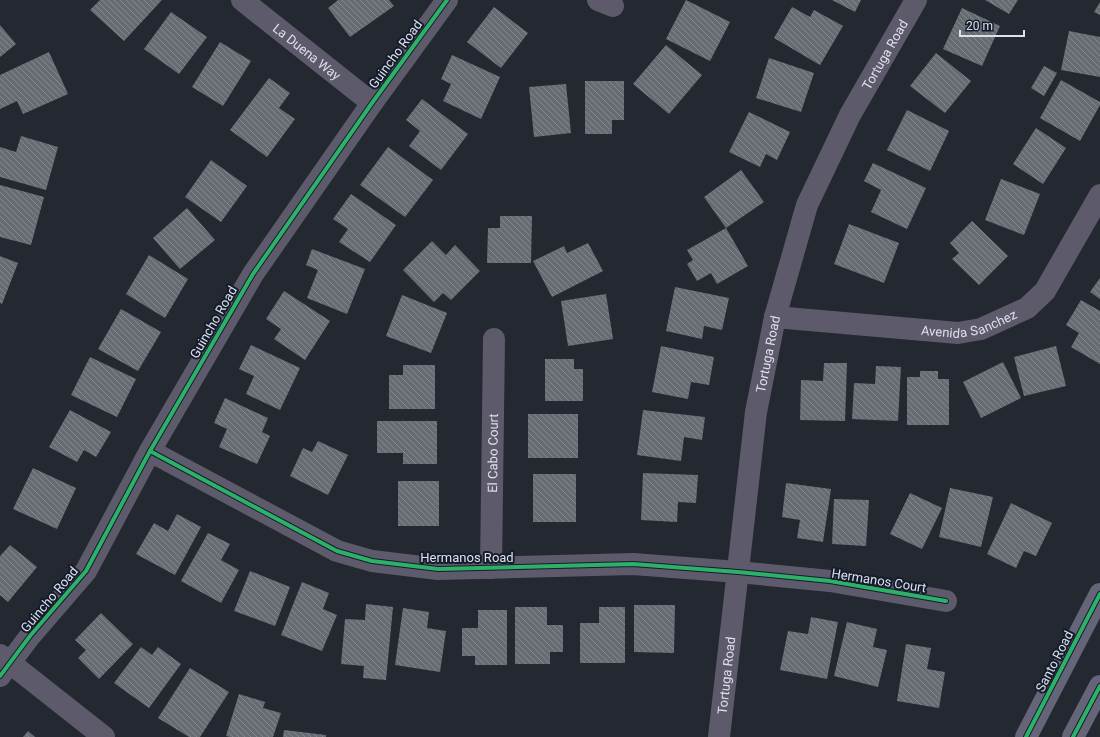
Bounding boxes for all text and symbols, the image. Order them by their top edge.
scale bar [960,12,1024,38]
street label: Guincho Road [366,17,425,91]
street label: Tortuga Road [859,17,911,92]
text: 20 m [966,19,993,33]
street label: La Duena Way [270,21,344,83]
street label: Guincho Road [187,284,240,361]
street label: Avenida Sanchez [920,307,1020,341]
street label: Tortuga Road [753,315,783,394]
street label: El Cabo Court [485,413,501,493]
street label: Hermanos Road [420,550,514,565]
street label: Guincho Road [18,564,81,635]
street label: Hermanos Court [831,566,927,595]
street label: Santo Road [1033,628,1076,694]
street label: Tortuga Road [715,636,738,715]

